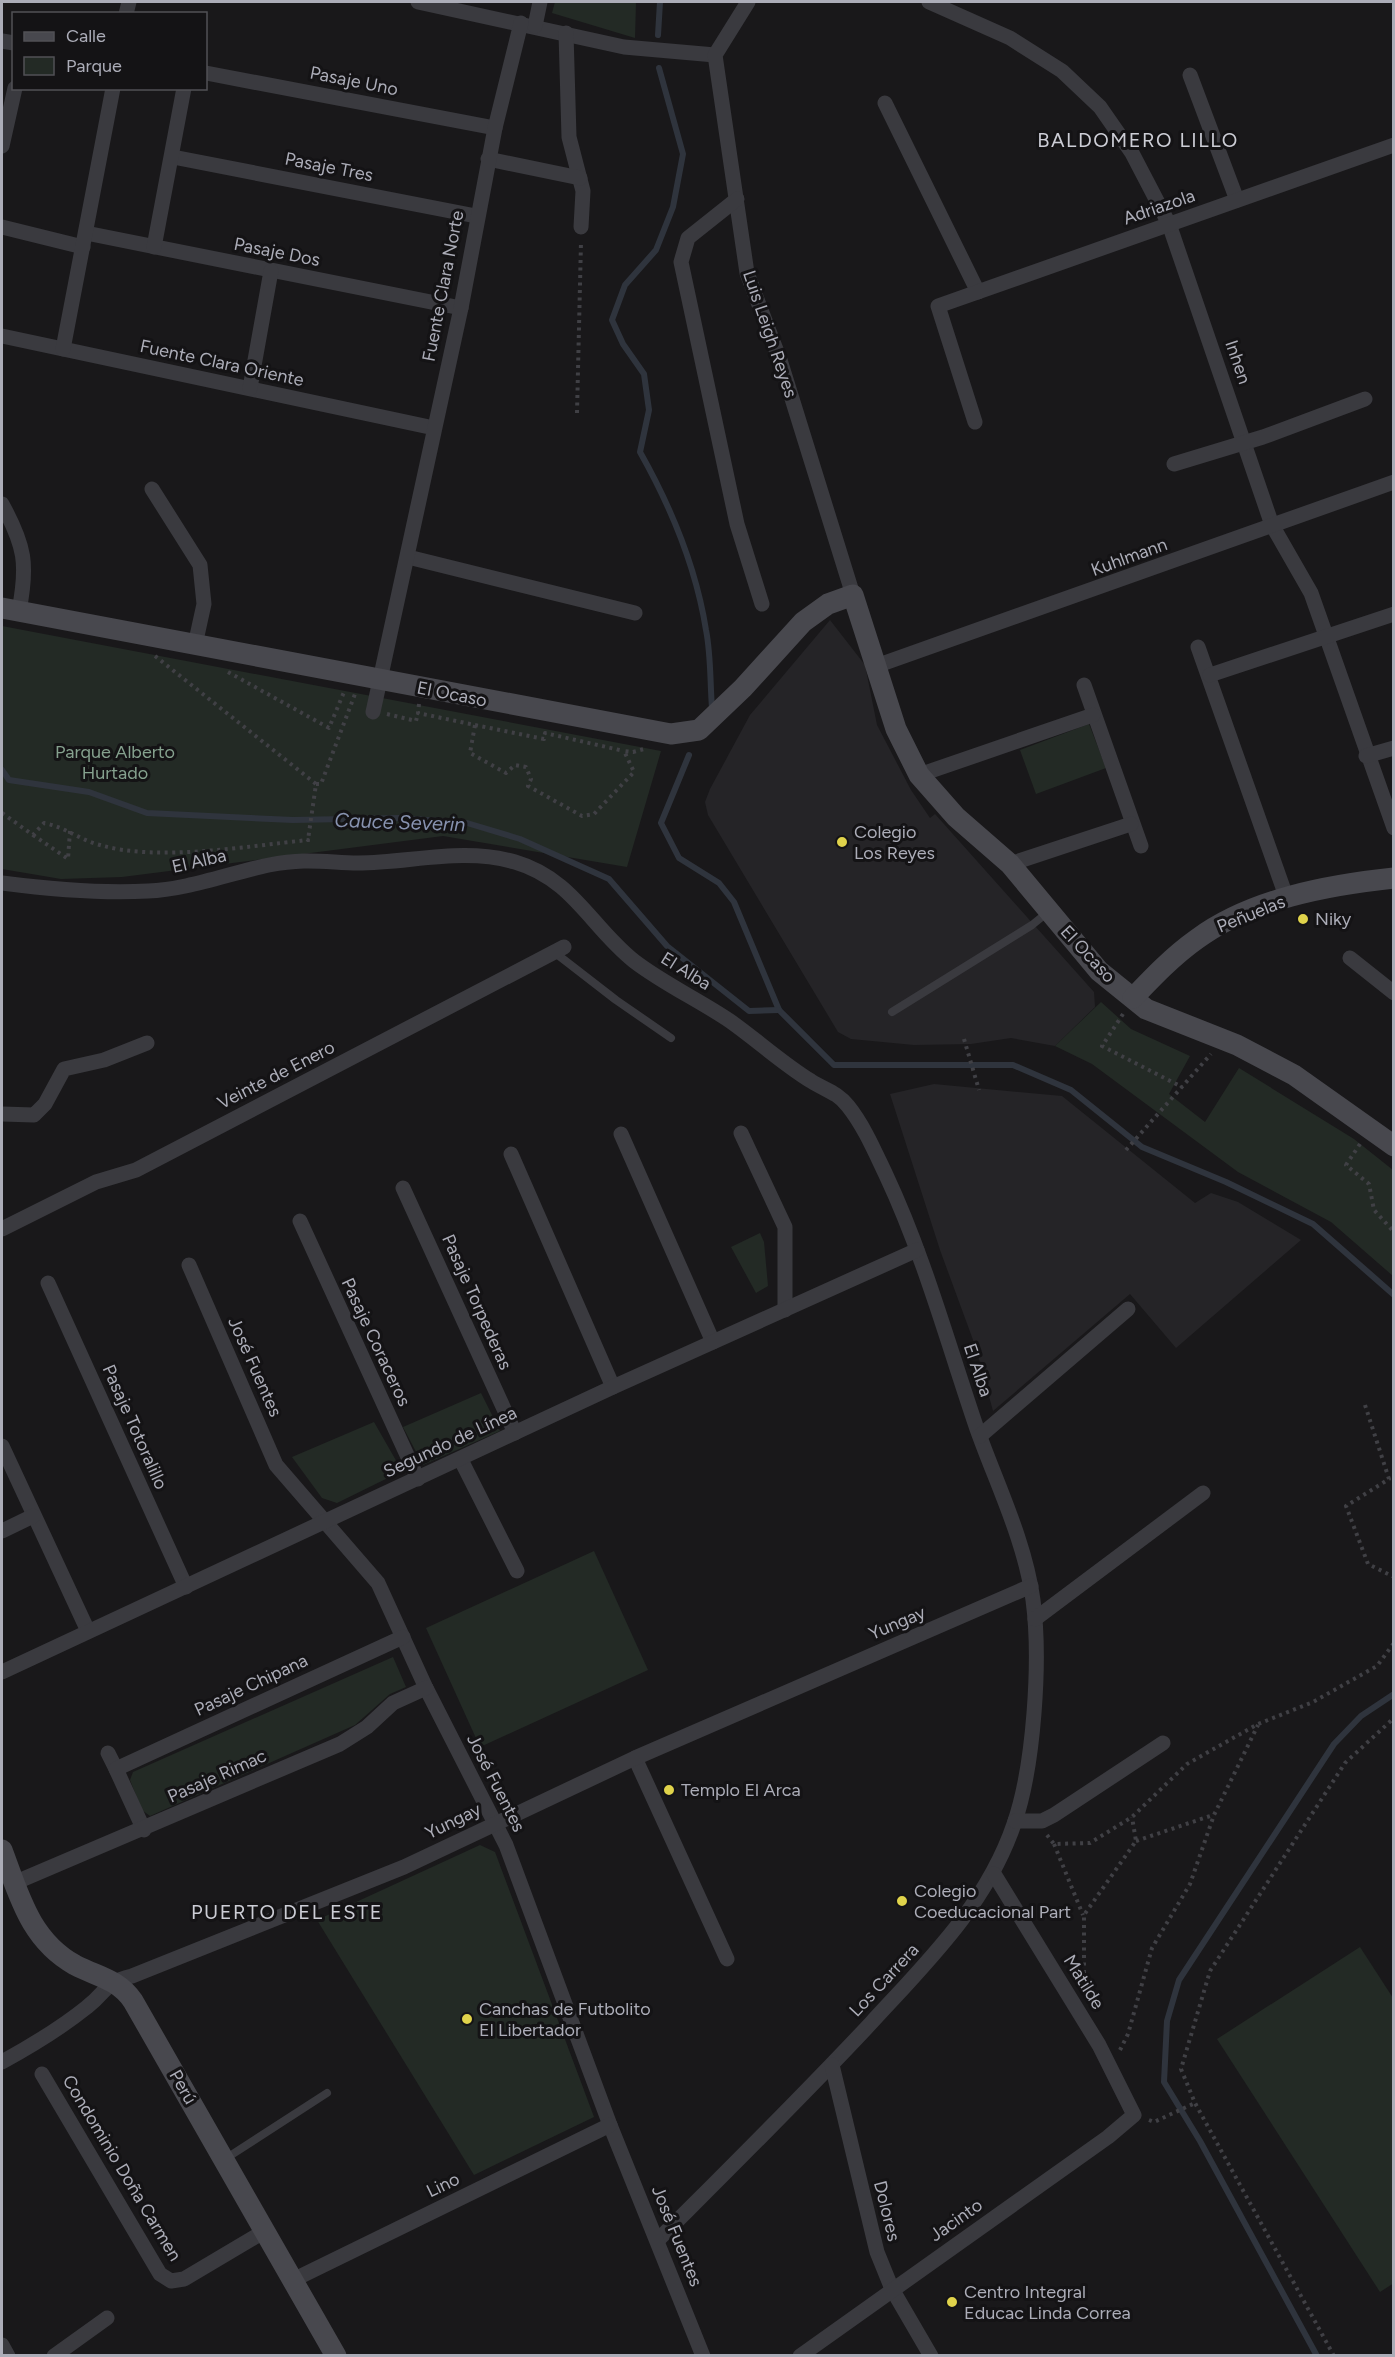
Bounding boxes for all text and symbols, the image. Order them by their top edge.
legend [12,12,207,90]
text: Calle [66,25,106,47]
text: Parque [66,55,122,77]
street label: Pasaje Uno [308,62,400,100]
district label: BALDOMERO LILLO [1037,128,1239,152]
street label: Pasaje Tres [283,148,375,186]
street label: Adriazola [1120,184,1198,230]
street label: Fuente Clara Norte [418,208,468,363]
street label: Pasaje Dos [232,233,322,271]
street label: Luis Leigh Reyes [738,267,802,401]
street label: Fuente Clara Oriente [138,335,306,391]
street label: Inhen [1220,337,1256,387]
street label: Kuhlmann [1088,533,1170,581]
street label: El Ocaso [415,676,489,712]
park label: Parque Alberto Hurtado [55,741,175,784]
water label: Cauce Severin [334,808,466,836]
place label: Colegio Los Reyes [854,821,935,864]
marker: Colegio Los Reyes [835,835,849,849]
street label: El Alba [170,844,228,878]
street label: Peñuelas [1214,890,1288,938]
place label: Niky [1315,908,1352,930]
marker: Niky [1296,912,1310,926]
street label: El Ocaso [1056,921,1120,987]
street label: El Alba [657,947,715,995]
street label: Veinte de Enero [214,1036,338,1114]
street label: Pasaje Torpederas [437,1231,517,1373]
street label: Pasaje Coraceros [337,1274,415,1410]
street label: José Fuentes [223,1314,287,1420]
street label: El Alba [959,1340,997,1400]
street label: Pasaje Totoralillo [98,1361,172,1493]
street label: Segundo de Línea [380,1402,520,1482]
street label: Yungay [865,1601,929,1645]
street label: Pasaje Chipana [191,1649,311,1721]
street label: José Fuentes [462,1730,530,1836]
street label: Pasaje Rimac [164,1744,270,1808]
place label: Templo El Arca [681,1779,801,1801]
marker: Templo El Arca [662,1783,676,1797]
street label: Yungay [421,1798,485,1844]
place label: Colegio Coeducacional Part [914,1880,1071,1923]
marker: Colegio Coeducacional Part [895,1894,909,1908]
district label: PUERTO DEL ESTE [191,1900,383,1924]
street label: Los Carrera [845,1939,923,2021]
street label: Matilde [1059,1951,1109,2013]
place label: Canchas de Futbolito El Libertador [479,1998,651,2041]
marker: Canchas de Futbolito El Libertador [460,2012,474,2026]
street label: Perú [164,2066,202,2108]
street label: Condominio Doña Carmen [58,2071,186,2265]
street label: Lino [423,2168,463,2202]
street label: Dolores [869,2178,905,2244]
street label: José Fuentes [647,2182,707,2290]
street label: Jacinto [925,2194,987,2246]
place label: Centro Integral Educac Linda Correa [964,2281,1131,2324]
marker: Centro Integral Educac Linda Correa [945,2295,959,2309]

